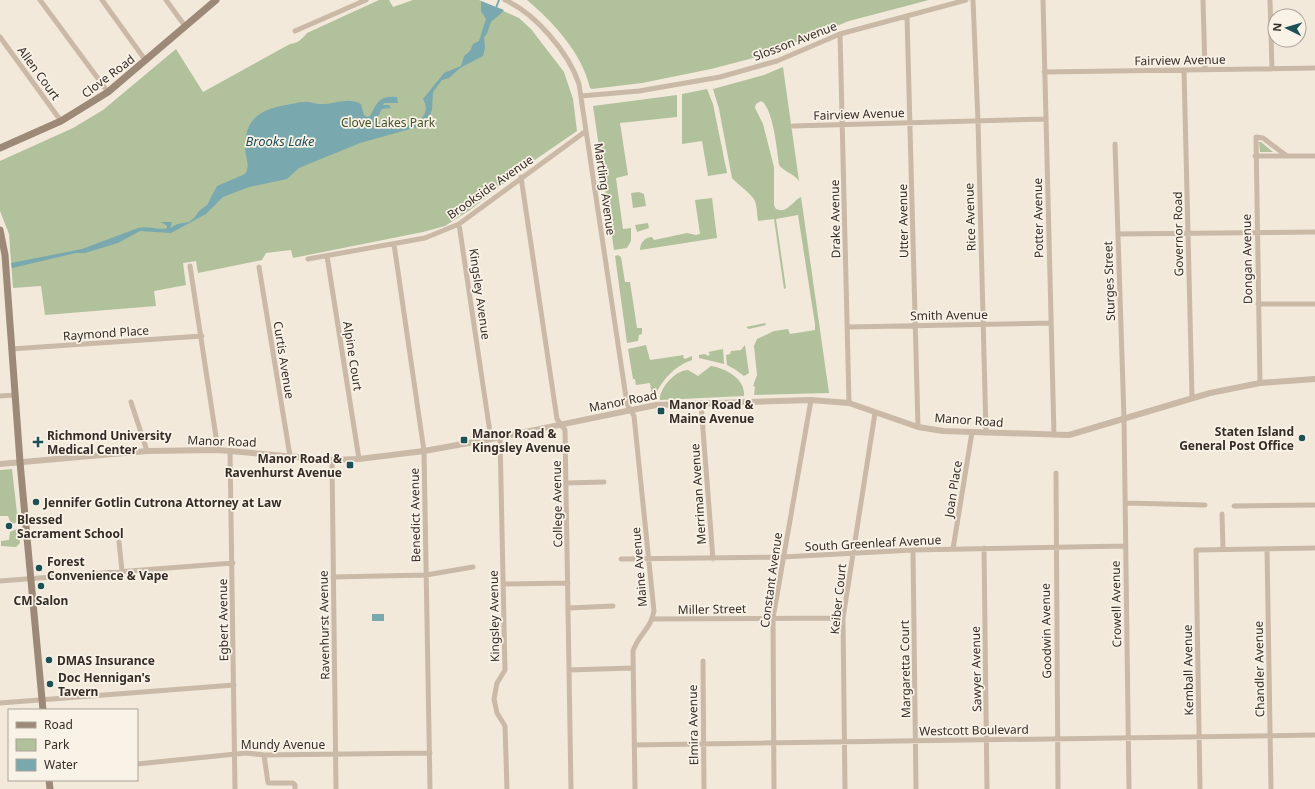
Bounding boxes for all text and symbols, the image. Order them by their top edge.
north arrow [1267,8,1307,48]
street label: Slosson Avenue [751,17,840,65]
text: N [1269,22,1284,32]
street label: Allen Court [14,43,65,104]
street label: Clove Road [78,50,138,102]
street label: Fairview Avenue [1134,51,1226,69]
street label: Fairview Avenue [813,104,905,124]
park label: Clove Lakes Park [341,114,436,131]
water label: Brooks Lake [245,132,315,150]
street label: Martling Avenue [590,142,620,237]
street label: Brookside Avenue [443,151,537,223]
street label: Potter Avenue [1029,178,1047,258]
street label: Drake Avenue [826,179,844,258]
street label: Rice Avenue [960,182,980,251]
street label: Utter Avenue [894,183,912,258]
street label: Governor Road [1169,191,1187,277]
street label: Dongan Avenue [1238,214,1256,304]
street label: Sturges Street [1099,240,1119,321]
street label: Kingsley Avenue [465,247,495,341]
street label: Smith Avenue [910,306,988,324]
street label: Curtis Avenue [269,320,299,400]
street label: Alpine Court [339,320,367,393]
street label: Raymond Place [62,321,150,344]
street label: Manor Road [587,386,659,416]
place label: Manor Road & Maine Avenue [669,396,754,427]
marker: Manor Road & Maine Avenue [656,406,666,416]
street label: Manor Road [934,409,1004,431]
place label: Staten Island General Post Office [1179,423,1294,454]
place label: Manor Road & Kingsley Avenue [472,425,571,456]
place label: Richmond University Medical Center [47,427,172,458]
street label: Manor Road [187,431,257,451]
marker: Staten Island General Post Office [1297,433,1307,443]
marker: Manor Road & Kingsley Avenue [459,435,469,445]
marker: Richmond University Medical Center [32,436,44,448]
street label: Merriman Avenue [686,443,710,545]
place label: Manor Road & Ravenhurst Avenue [225,450,342,481]
street label: Joan Place [940,459,966,520]
marker: Manor Road & Ravenhurst Avenue [345,460,355,470]
street label: College Avenue [548,460,566,548]
street label: Benedict Avenue [406,467,424,562]
place label: Jennifer Gotlin Cutrona Attorney at Law [43,494,282,511]
marker: Jennifer Gotlin Cutrona Attorney at Law [31,497,41,507]
place label: Blessed Sacrament School [17,511,123,542]
marker: Blessed Sacrament School [4,521,14,531]
street label: Maine Avenue [627,526,651,608]
street label: Constant Avenue [756,531,786,629]
street label: South Greenleaf Avenue [804,531,942,555]
place label: Forest Convenience & Vape [47,553,168,584]
street label: Crowell Avenue [1107,560,1125,648]
street label: Keiber Court [826,562,850,635]
marker: Forest Convenience & Vape [34,563,44,573]
street label: Ravenhurst Avenue [315,570,333,680]
street label: Kingsley Avenue [485,570,503,662]
street label: Egbert Avenue [214,578,232,662]
marker: CM Salon [36,581,46,591]
street label: Goodwin Avenue [1037,583,1055,679]
place label: CM Salon [14,592,68,609]
street label: Miller Street [678,600,747,618]
street label: Margaretta Court [896,619,914,718]
street label: Chandler Avenue [1250,620,1268,717]
street label: Kemball Avenue [1179,624,1197,716]
street label: Sawyer Avenue [967,626,985,712]
place label: DMAS Insurance [57,652,155,669]
marker: DMAS Insurance [44,655,54,665]
place label: Doc Hennigan's Tavern [58,669,150,700]
marker: Doc Hennigan's Tavern [45,679,55,689]
street label: Elmira Avenue [684,684,702,766]
legend [8,709,138,781]
text: Road [44,716,73,733]
street label: Westcott Boulevard [919,721,1029,739]
text: Park [44,736,70,753]
street label: Mundy Avenue [241,736,325,753]
text: Water [44,756,78,773]

